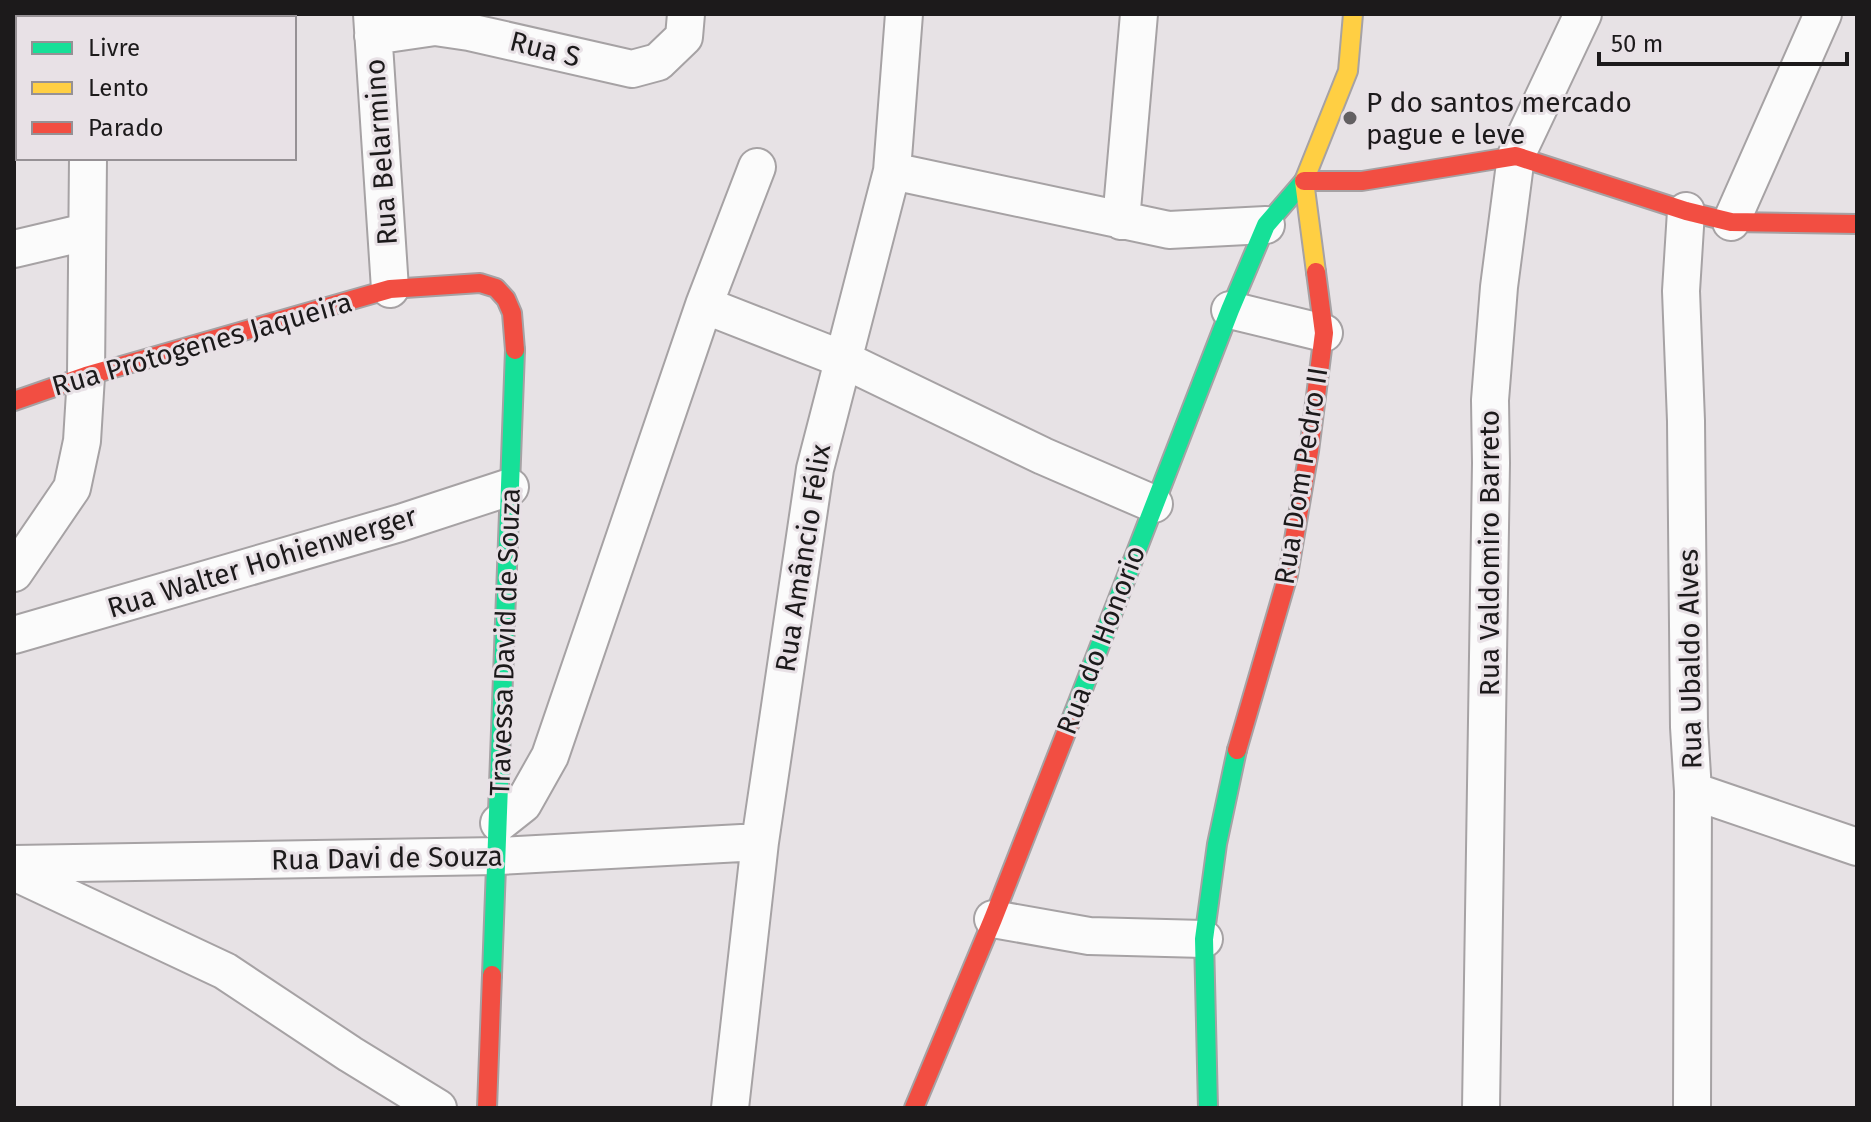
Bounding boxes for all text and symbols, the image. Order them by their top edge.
legend [16,16,296,160]
scale bar [1599,16,1847,66]
street label: Rua S [506,24,584,74]
text: 50 m [1611,30,1663,58]
text: Livre [88,34,140,62]
street label: Rua Belarmino [358,58,404,246]
text: Lento [88,74,149,102]
place label: P do santos mercado pague e leve [1366,86,1632,151]
marker: P do santos mercado pague e leve [1341,109,1359,127]
text: Parado [88,114,164,142]
street label: Rua Protogenes Jaqueira [48,285,356,403]
street label: Rua Dom Pedro II [1268,365,1334,587]
street label: Rua Valdomiro Barreto [1473,410,1506,696]
street label: Rua Amâncio Félix [769,441,837,674]
street label: Travessa David de Souza [483,487,527,797]
street label: Rua Walter Hohienwerger [103,499,421,625]
street label: Rua do Honorio [1050,541,1152,739]
street label: Rua Ubaldo Alves [1672,549,1708,769]
street label: Rua Davi de Souza [271,839,503,877]

